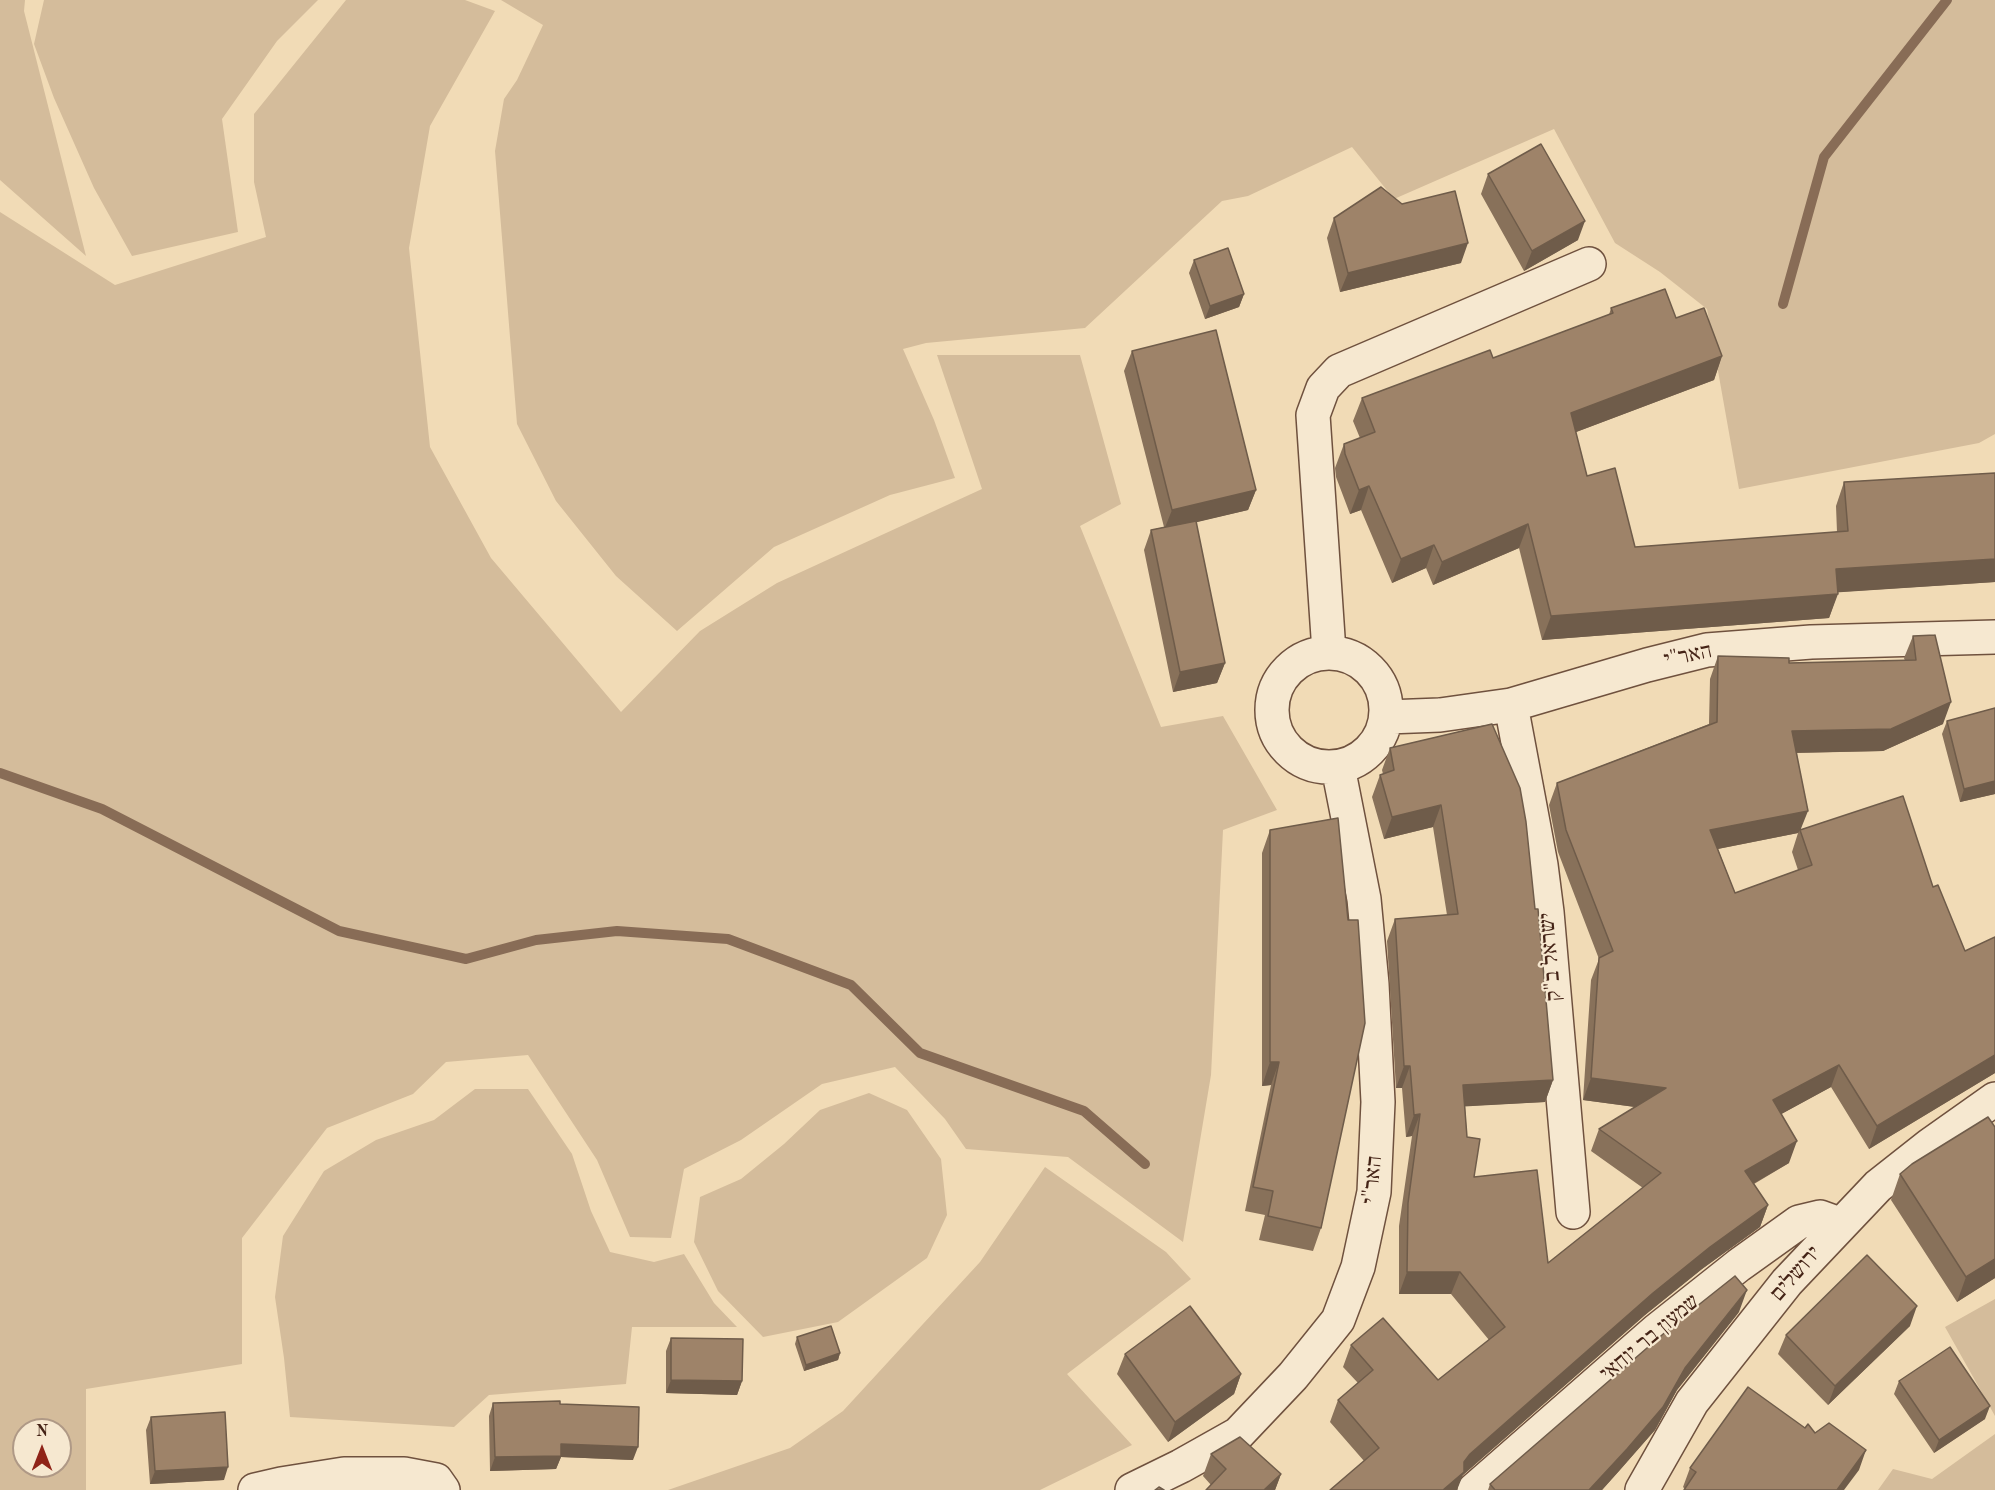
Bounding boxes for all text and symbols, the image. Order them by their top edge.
street label: האר"י [1662,638,1714,674]
street label: ישראל ב"ק [1534,912,1568,1002]
street label: האר"י [1357,1155,1389,1205]
street label: ירושלים [1765,1241,1827,1307]
street label: שמעון בר יוחאי [1595,1289,1705,1387]
north arrow [12,1418,72,1478]
text: N [36,1424,48,1440]

